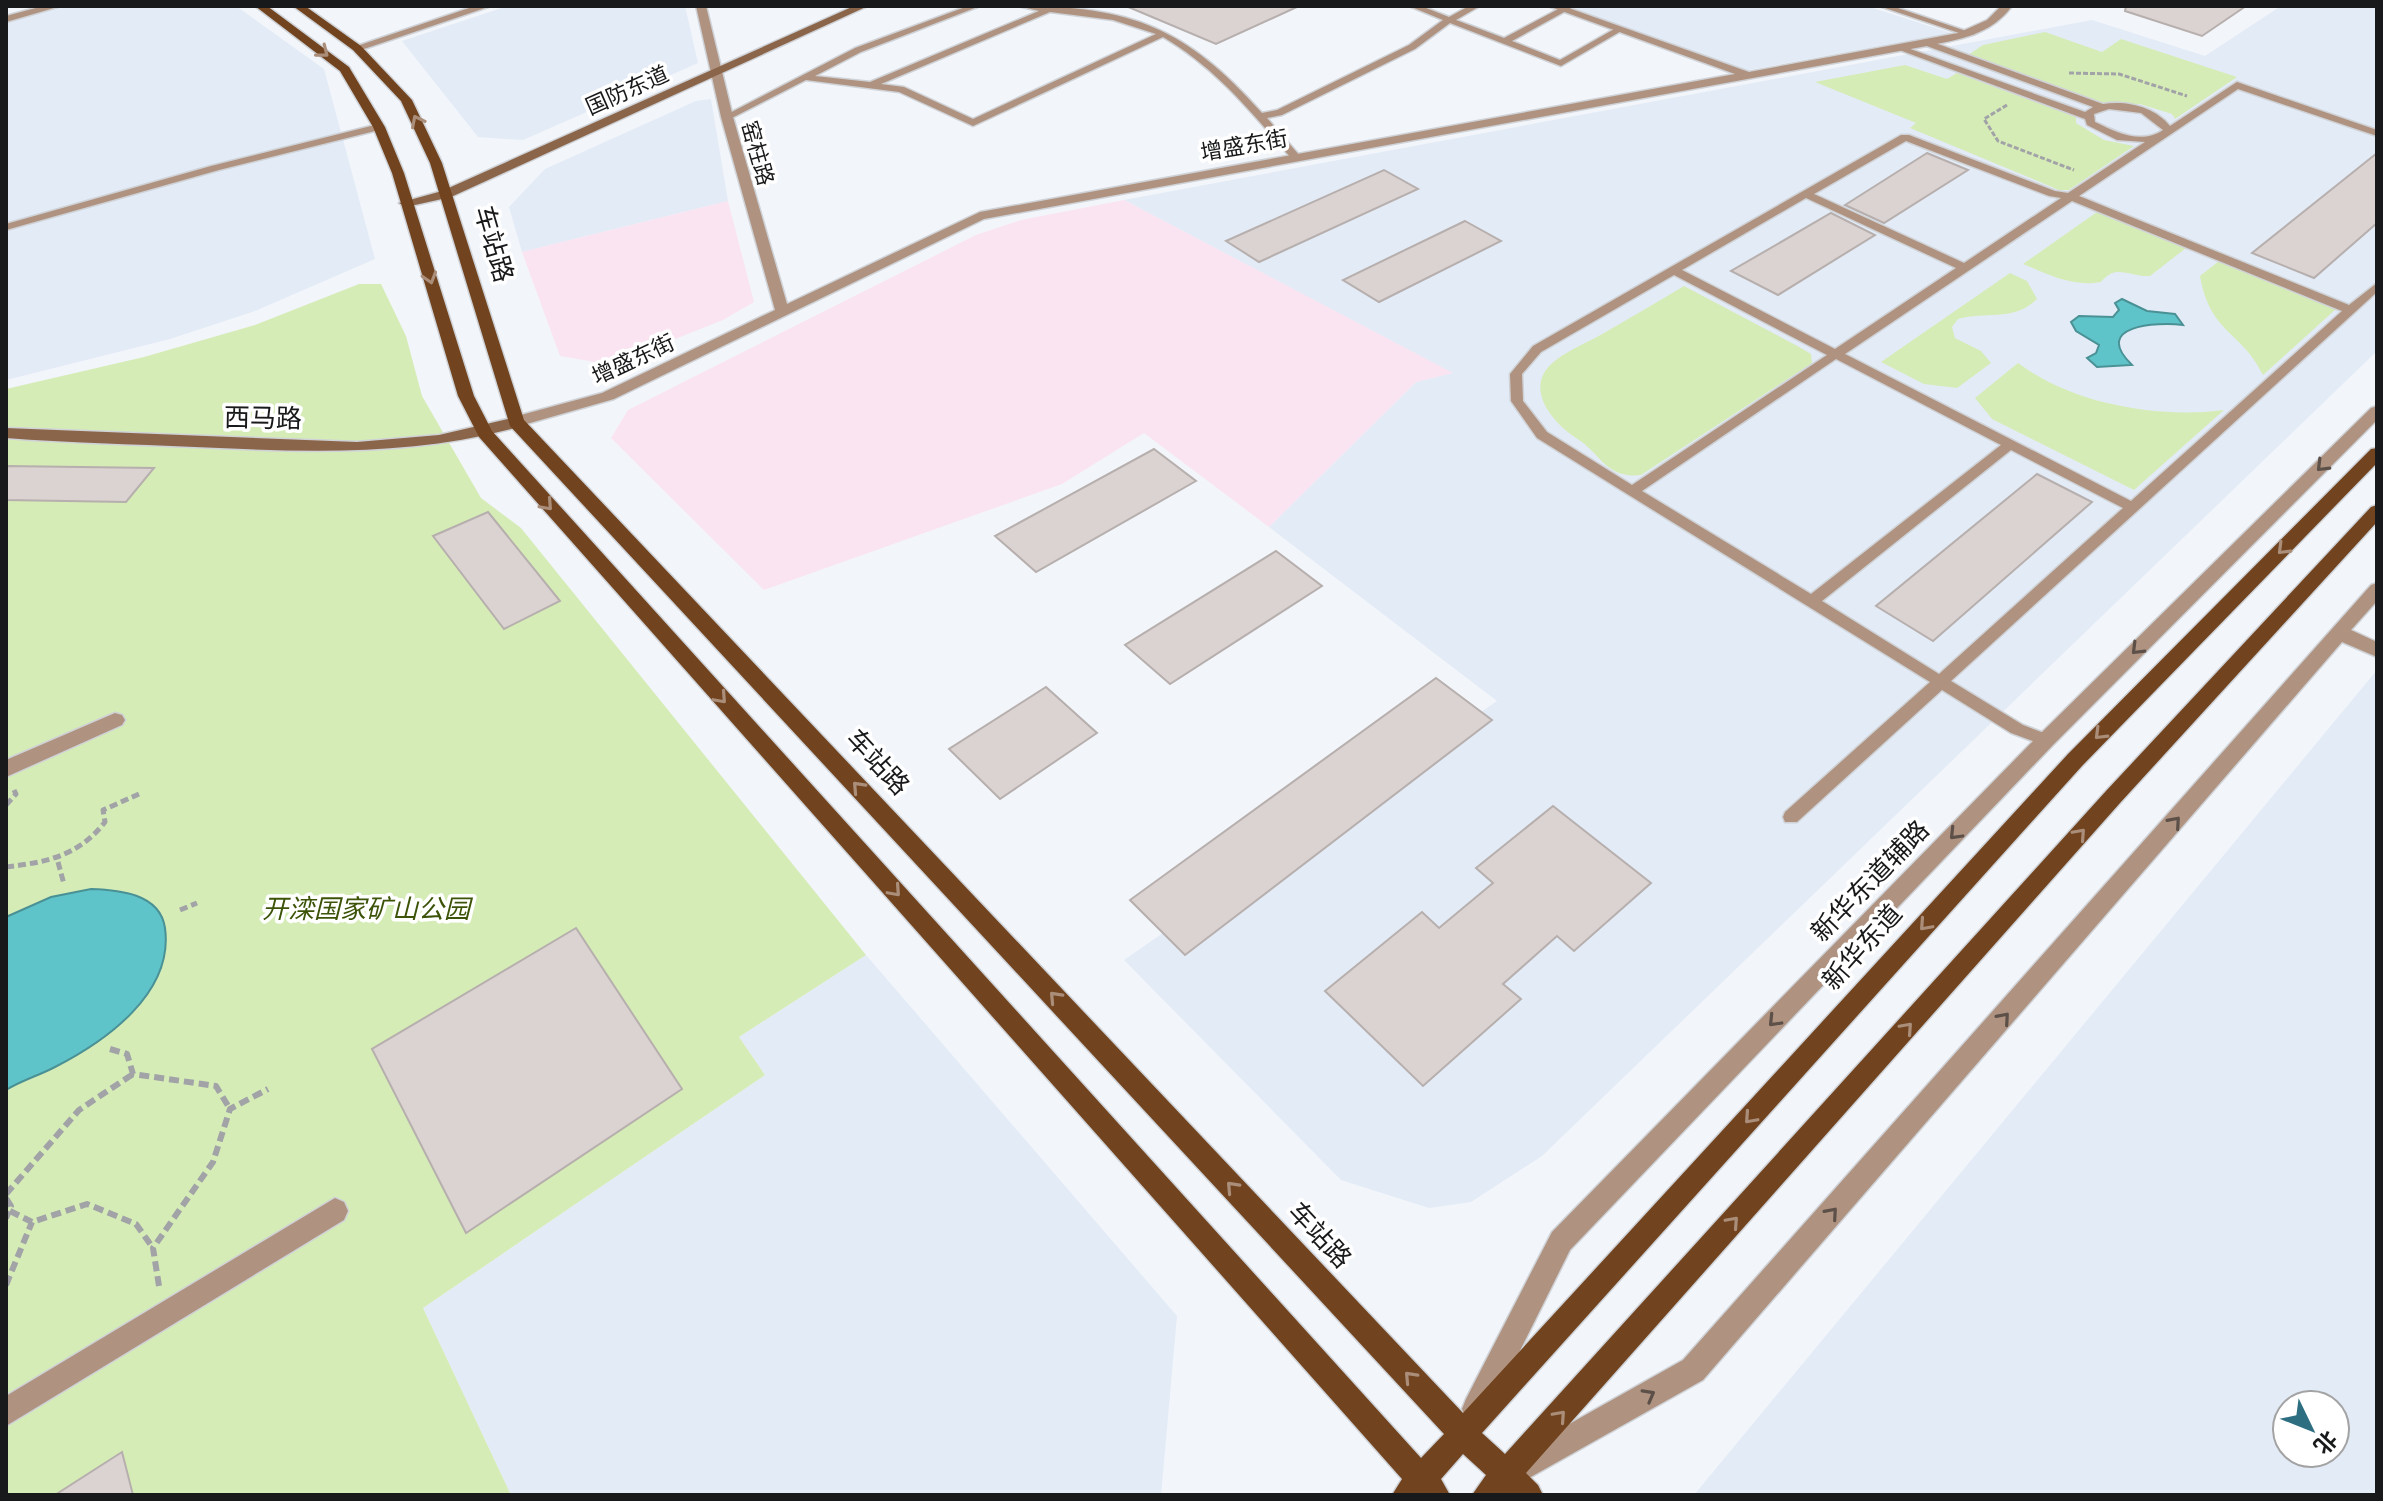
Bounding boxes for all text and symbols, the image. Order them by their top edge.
one-way arrow [314,42,328,57]
street label: 国防东道 [581,58,673,121]
one-way arrow [411,115,426,130]
street label: 窑柱路 [735,117,782,189]
street label: 增盛东街 [1198,123,1290,166]
street label: 车站路 [468,202,522,286]
one-way arrow [420,270,436,284]
street label: 增盛东街 [587,327,679,390]
street label: 西马路 [224,399,302,435]
one-way arrow [2317,457,2331,471]
one-way arrow [537,495,552,510]
one-way arrow [2278,540,2292,554]
one-way arrow [2132,640,2146,654]
one-way arrow [712,689,726,703]
street label: 车站路 [840,721,918,801]
one-way arrow [2095,725,2110,739]
one-way arrow [852,782,867,796]
street label: 新华东道辅路 [1805,814,1935,948]
one-way arrow [2166,817,2180,832]
one-way arrow [1949,825,1964,839]
one-way arrow [2070,829,2084,844]
one-way arrow [885,882,899,897]
park label: 开滦国家矿山公园 [262,891,474,925]
street label: 新华东道 [1816,898,1908,996]
one-way arrow [1920,916,1934,931]
one-way arrow [1050,992,1064,1007]
one-way arrow [1769,1012,1783,1026]
one-way arrow [1994,1012,2008,1027]
one-way arrow [1897,1023,1912,1037]
one-way arrow [1745,1109,1759,1123]
one-way arrow [1228,1182,1242,1197]
street label: 车站路 [1282,1194,1360,1274]
one-way arrow [1822,1207,1837,1222]
one-way arrow [1724,1216,1738,1231]
one-way arrow [1404,1372,1419,1386]
one-way arrow [1641,1389,1655,1405]
north arrow [2271,1389,2351,1469]
one-way arrow [1550,1410,1565,1425]
text: 北 [2308,1425,2344,1461]

